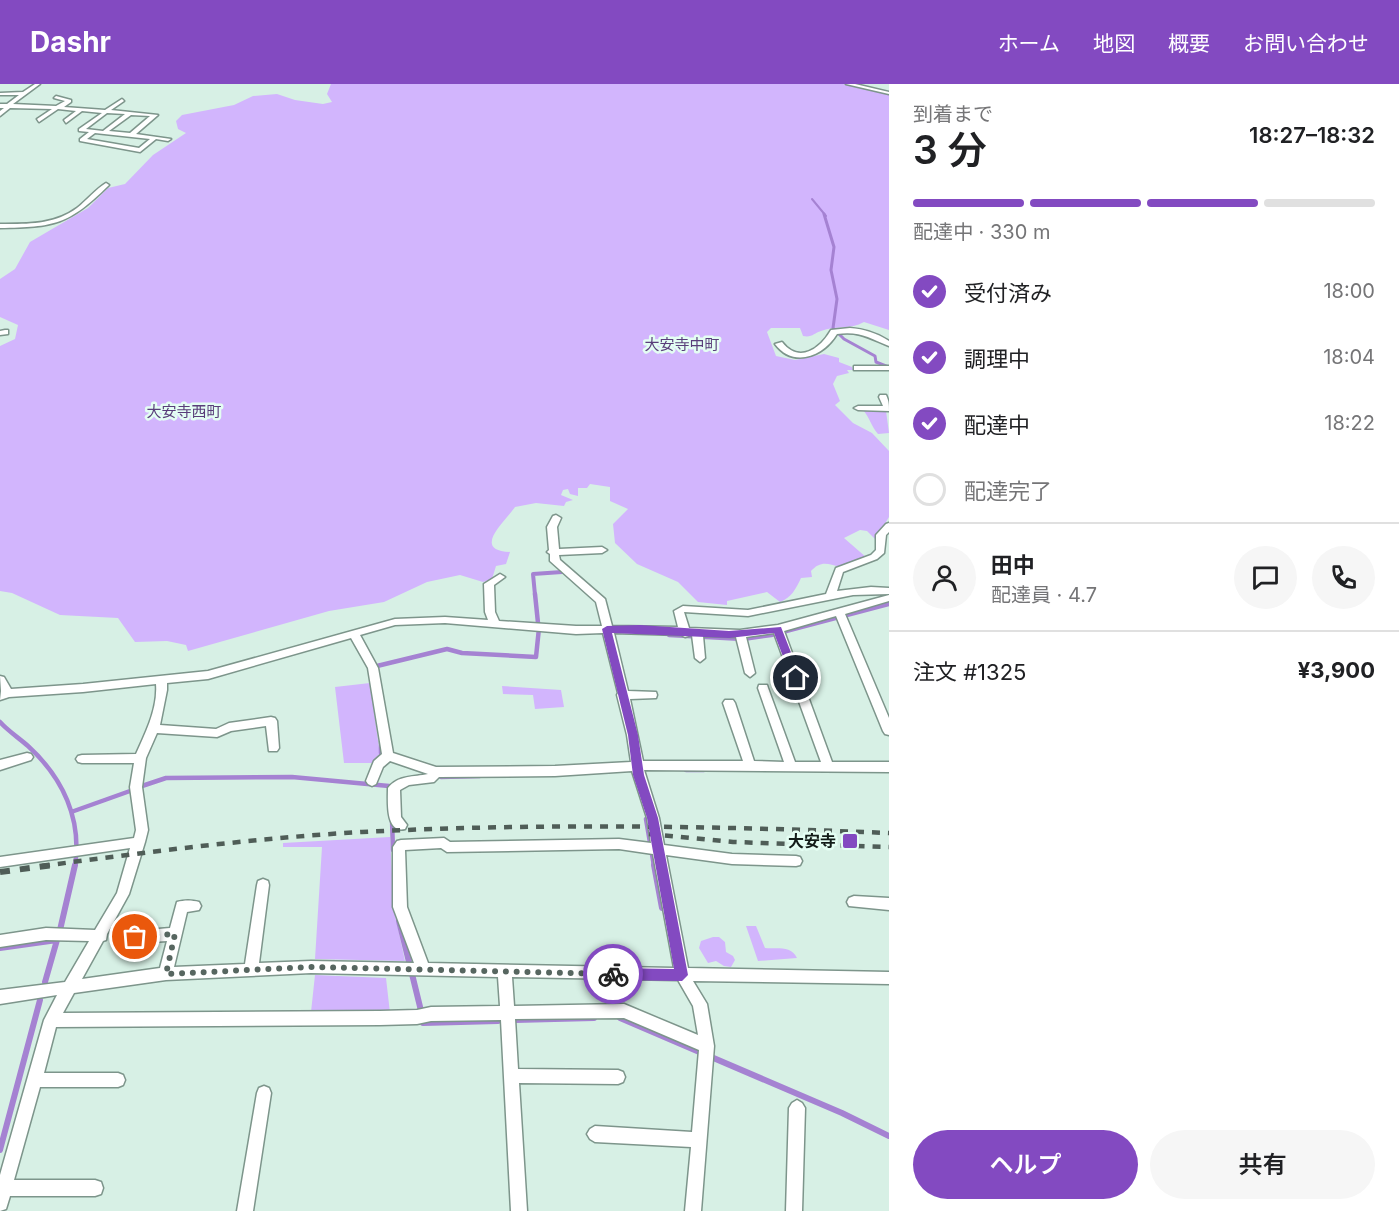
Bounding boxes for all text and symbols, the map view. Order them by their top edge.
text: Dashr [30,25,111,59]
text: ホーム [998,31,1060,56]
text: 地図 [1093,31,1135,56]
text: 概要 [1168,31,1210,56]
text: お問い合わせ [1243,31,1369,56]
text: 到着まで [913,102,993,126]
text: 18:27–18:32 [1249,122,1375,148]
text: 3 分 [913,126,987,173]
text: 配達中 · 330 m [913,220,1050,244]
icon: check [913,275,946,308]
text: 18:00 [1323,279,1375,303]
text: 受付済み [964,280,1052,306]
district label: 大安寺中町 [644,335,720,354]
icon: check [913,341,946,374]
text: 18:04 [1323,345,1375,369]
text: 調理中 [964,346,1030,372]
district label: 大安寺西町 [146,402,222,421]
icon: check [913,407,946,440]
text: 18:22 [1324,411,1375,435]
text: 配達中 [964,412,1030,438]
text: 配達完了 [964,478,1052,504]
button: person [913,546,976,609]
button: chat [1234,546,1297,609]
button: phone [1312,546,1375,609]
text: 田中 [991,552,1035,578]
text: 配達員 · 4.7 [991,583,1097,607]
pin [770,652,821,703]
text: ¥3,900 [1298,657,1375,683]
text: 注文 #1325 [913,659,1026,685]
icon: home [779,661,812,694]
place label: 大安寺 [788,831,836,851]
marker: 大安寺 [841,832,859,850]
pin [109,911,160,962]
icon: bag [118,920,151,953]
courier [583,944,643,1004]
icon: bike [597,958,630,991]
button: ヘルプ [913,1130,1138,1199]
button: 共有 [1150,1130,1375,1199]

